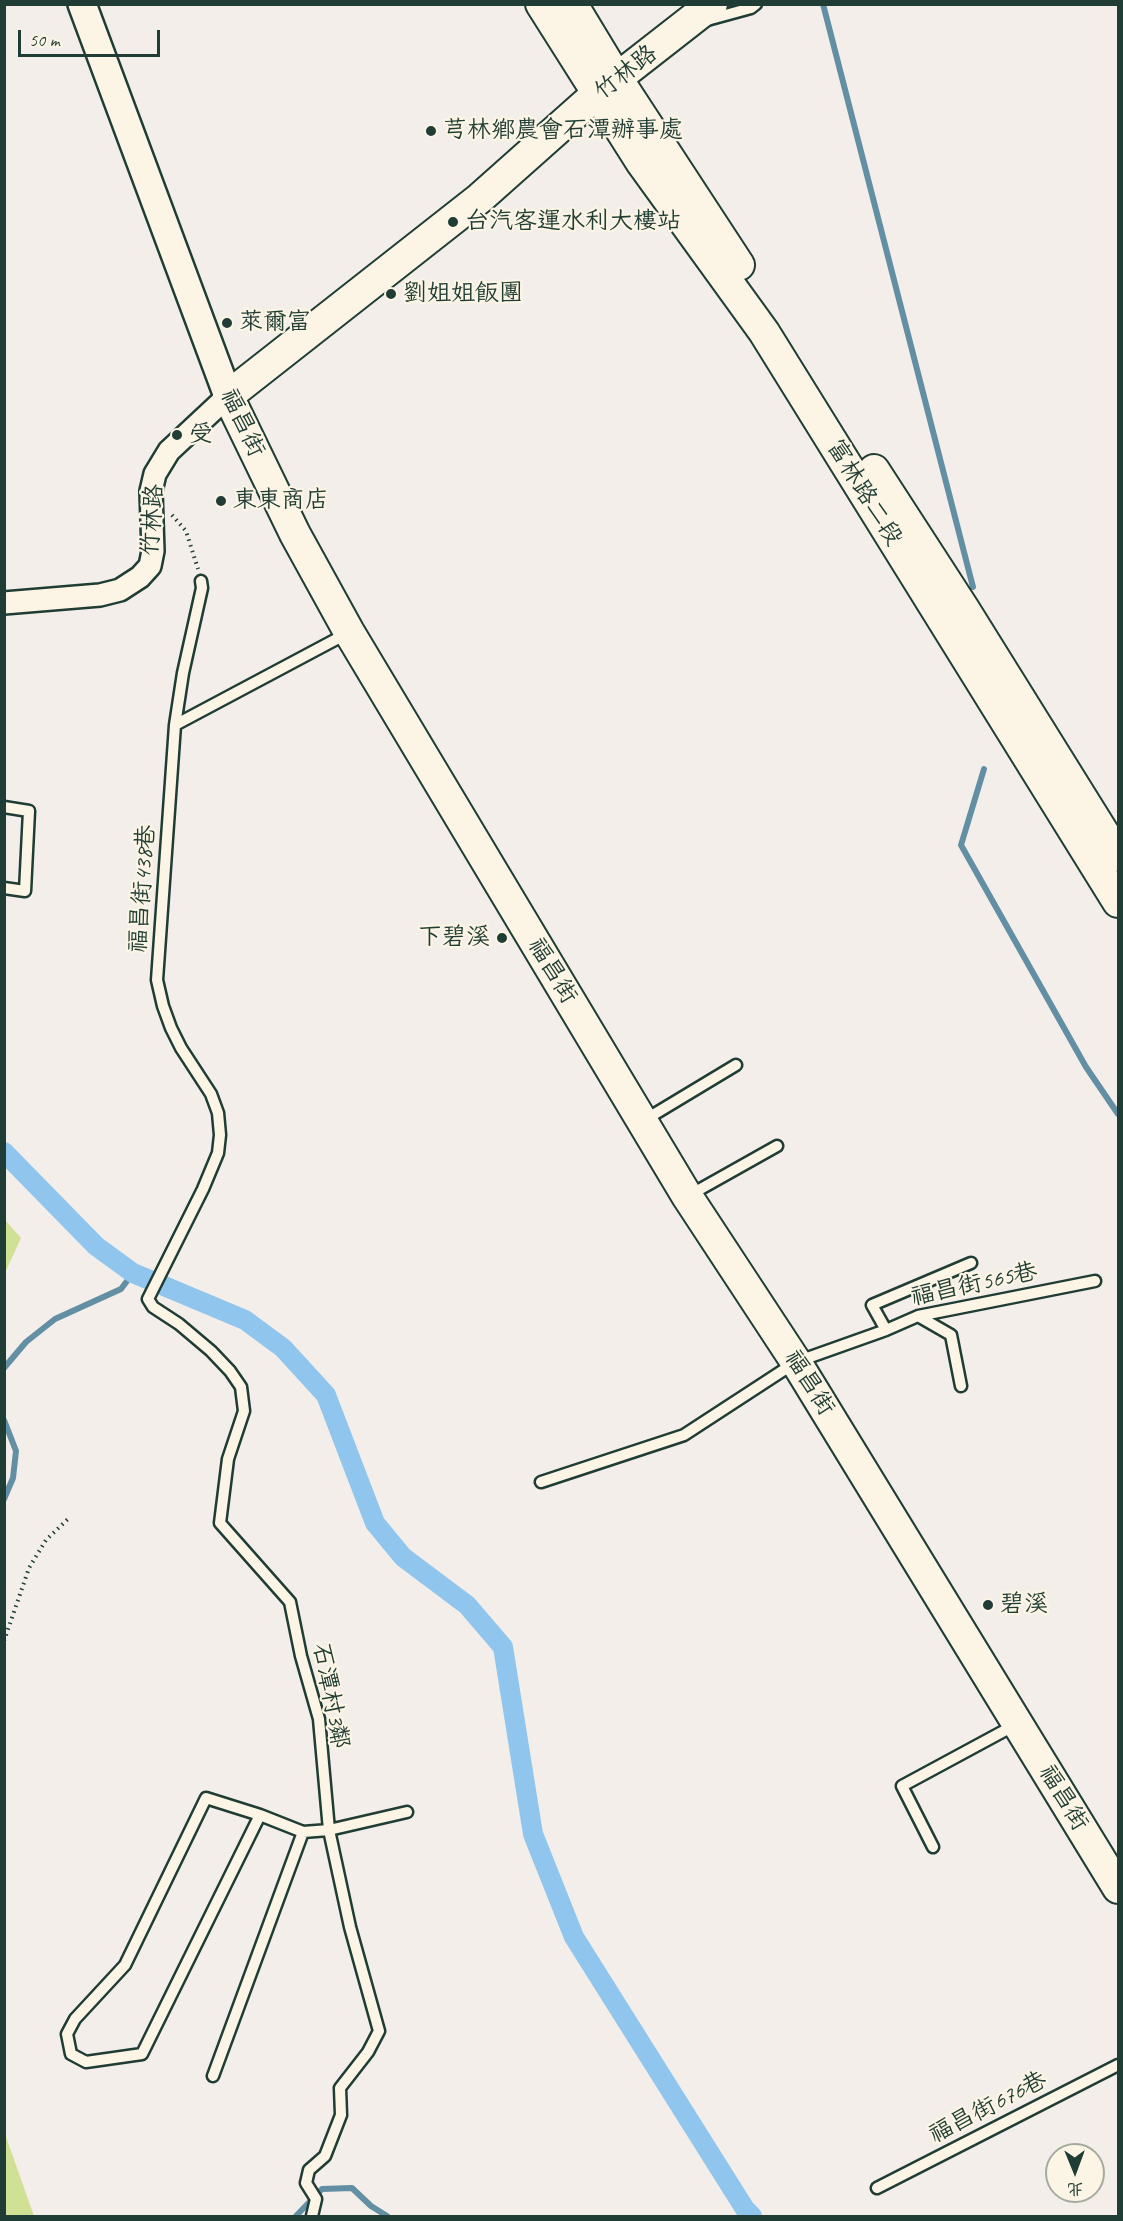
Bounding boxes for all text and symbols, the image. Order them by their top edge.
scale bar [21,18,164,56]
text: 50 m [29,29,60,51]
street label: 竹林路 [589,39,663,107]
place label: 芎林鄉農會石潭辦事處 [443,117,683,145]
marker: 芎林鄉農會石潭辦事處 [424,124,438,138]
place label: 台汽客運水利大樓站 [465,208,681,236]
marker: 台汽客運水利大樓站 [446,215,460,229]
place label: 劉姐姐飯團 [403,280,523,308]
marker: 劉姐姐飯團 [384,287,398,301]
place label: 萊爾富 [239,309,311,337]
marker: 萊爾富 [220,316,234,330]
street label: 福昌街 [214,384,270,462]
place label: 受 [189,421,213,449]
marker: 受 [170,428,184,442]
street label: 富林路二段 [820,434,908,552]
street label: 竹林路 [136,483,170,557]
place label: 東東商店 [233,487,329,515]
marker: 東東商店 [214,494,228,508]
street label: 福昌街438巷 [124,824,162,954]
place label: 下碧溪 [418,924,490,952]
marker: 下碧溪 [495,931,509,945]
street label: 福昌街 [521,933,583,1009]
street label: 福昌街565巷 [908,1258,1040,1312]
street label: 福昌街 [778,1345,840,1421]
place label: 碧溪 [1000,1591,1048,1619]
marker: 碧溪 [981,1598,995,1612]
street label: 石潭村3鄰 [306,1641,354,1751]
street label: 福昌街 [1032,1760,1094,1836]
street label: 福昌街676巷 [924,2066,1052,2150]
north arrow [1045,2143,1105,2203]
text: 北 [1067,2179,1083,2199]

